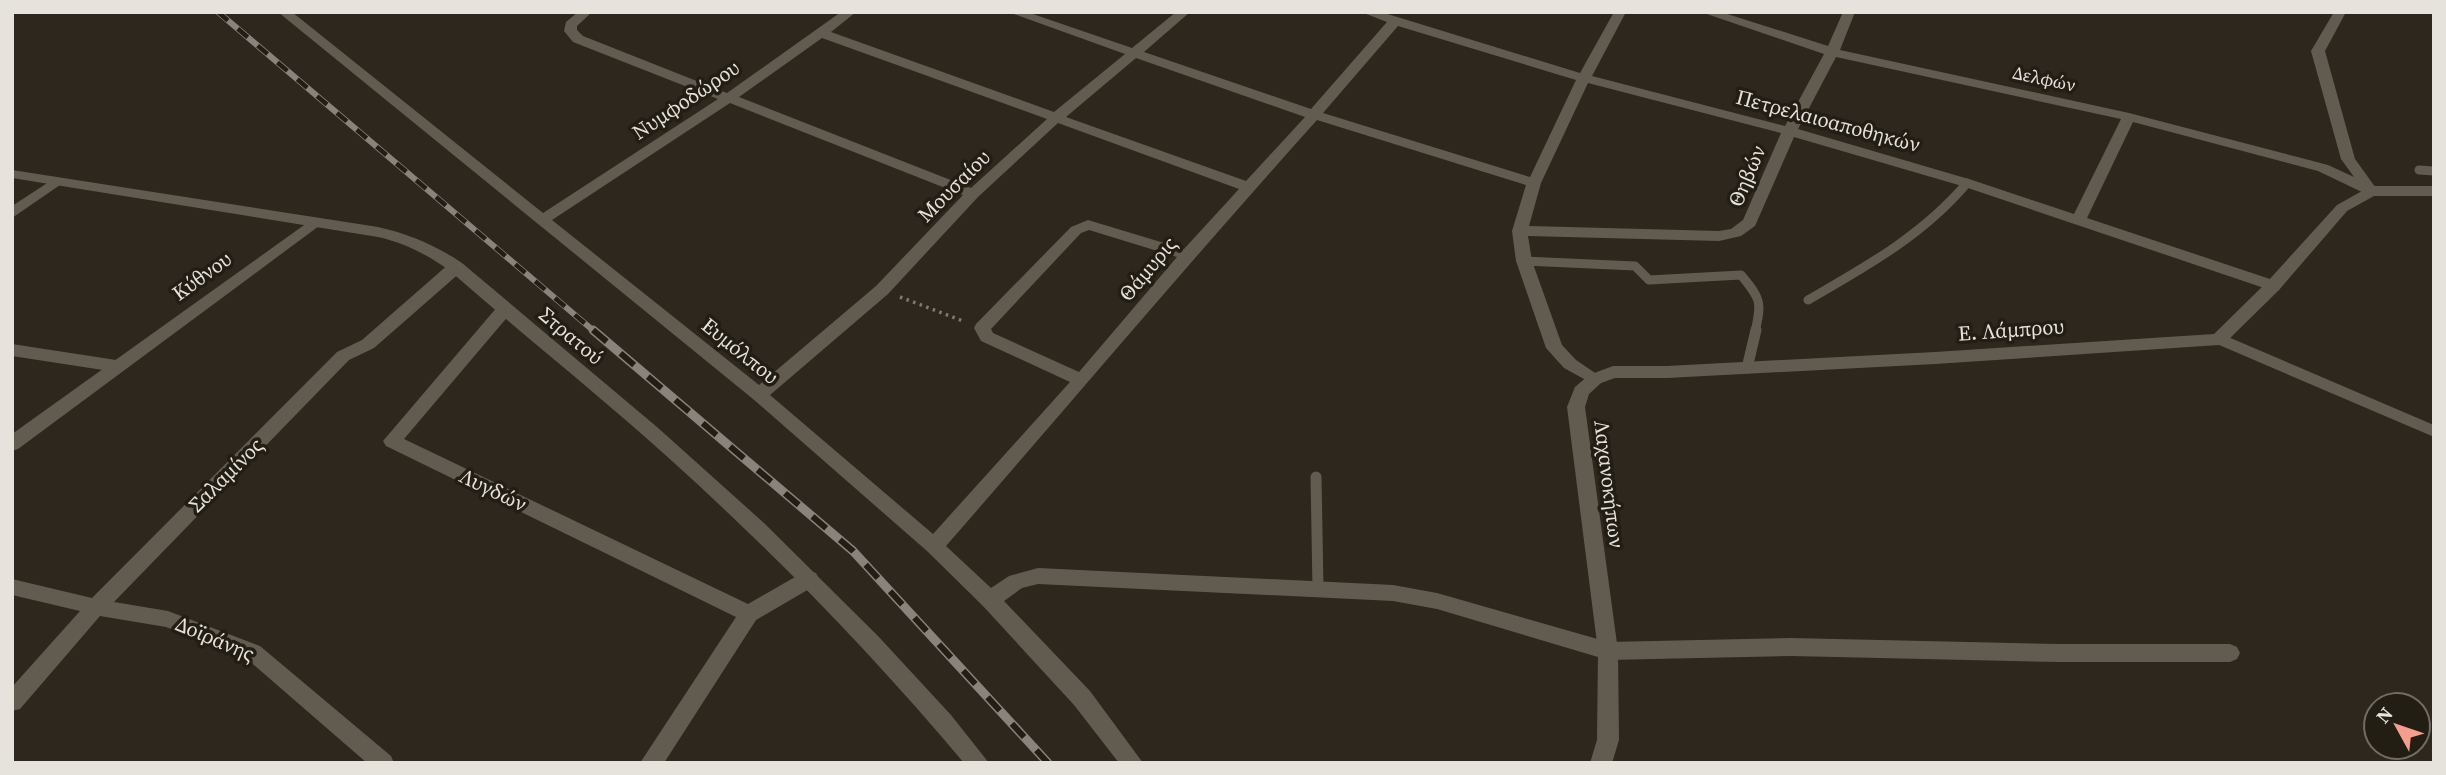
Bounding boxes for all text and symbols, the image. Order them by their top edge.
street label: Νυμφοδώρου [626,53,745,146]
street label: Δελφών [2010,60,2078,97]
street label: Πετρελαιοαποθηκών [1733,82,1923,159]
street label: Θηβών [1721,141,1772,211]
street label: Μουσαίου [911,143,996,228]
street label: Θάμυρις [1112,230,1183,307]
street label: Κύθνου [166,244,237,307]
street label: Στρατού [533,300,610,371]
street label: Ευμόλπου [696,311,785,391]
street label: Ε. Λάμπρου [1957,311,2065,348]
street label: Λαχανοκήπων [1587,418,1632,550]
street label: Σαλαμίνος [182,431,269,518]
street label: Λυγδών [455,461,532,518]
street label: Δοϊράνης [171,609,259,668]
north arrow [2362,691,2432,761]
text: N [2370,701,2398,729]

